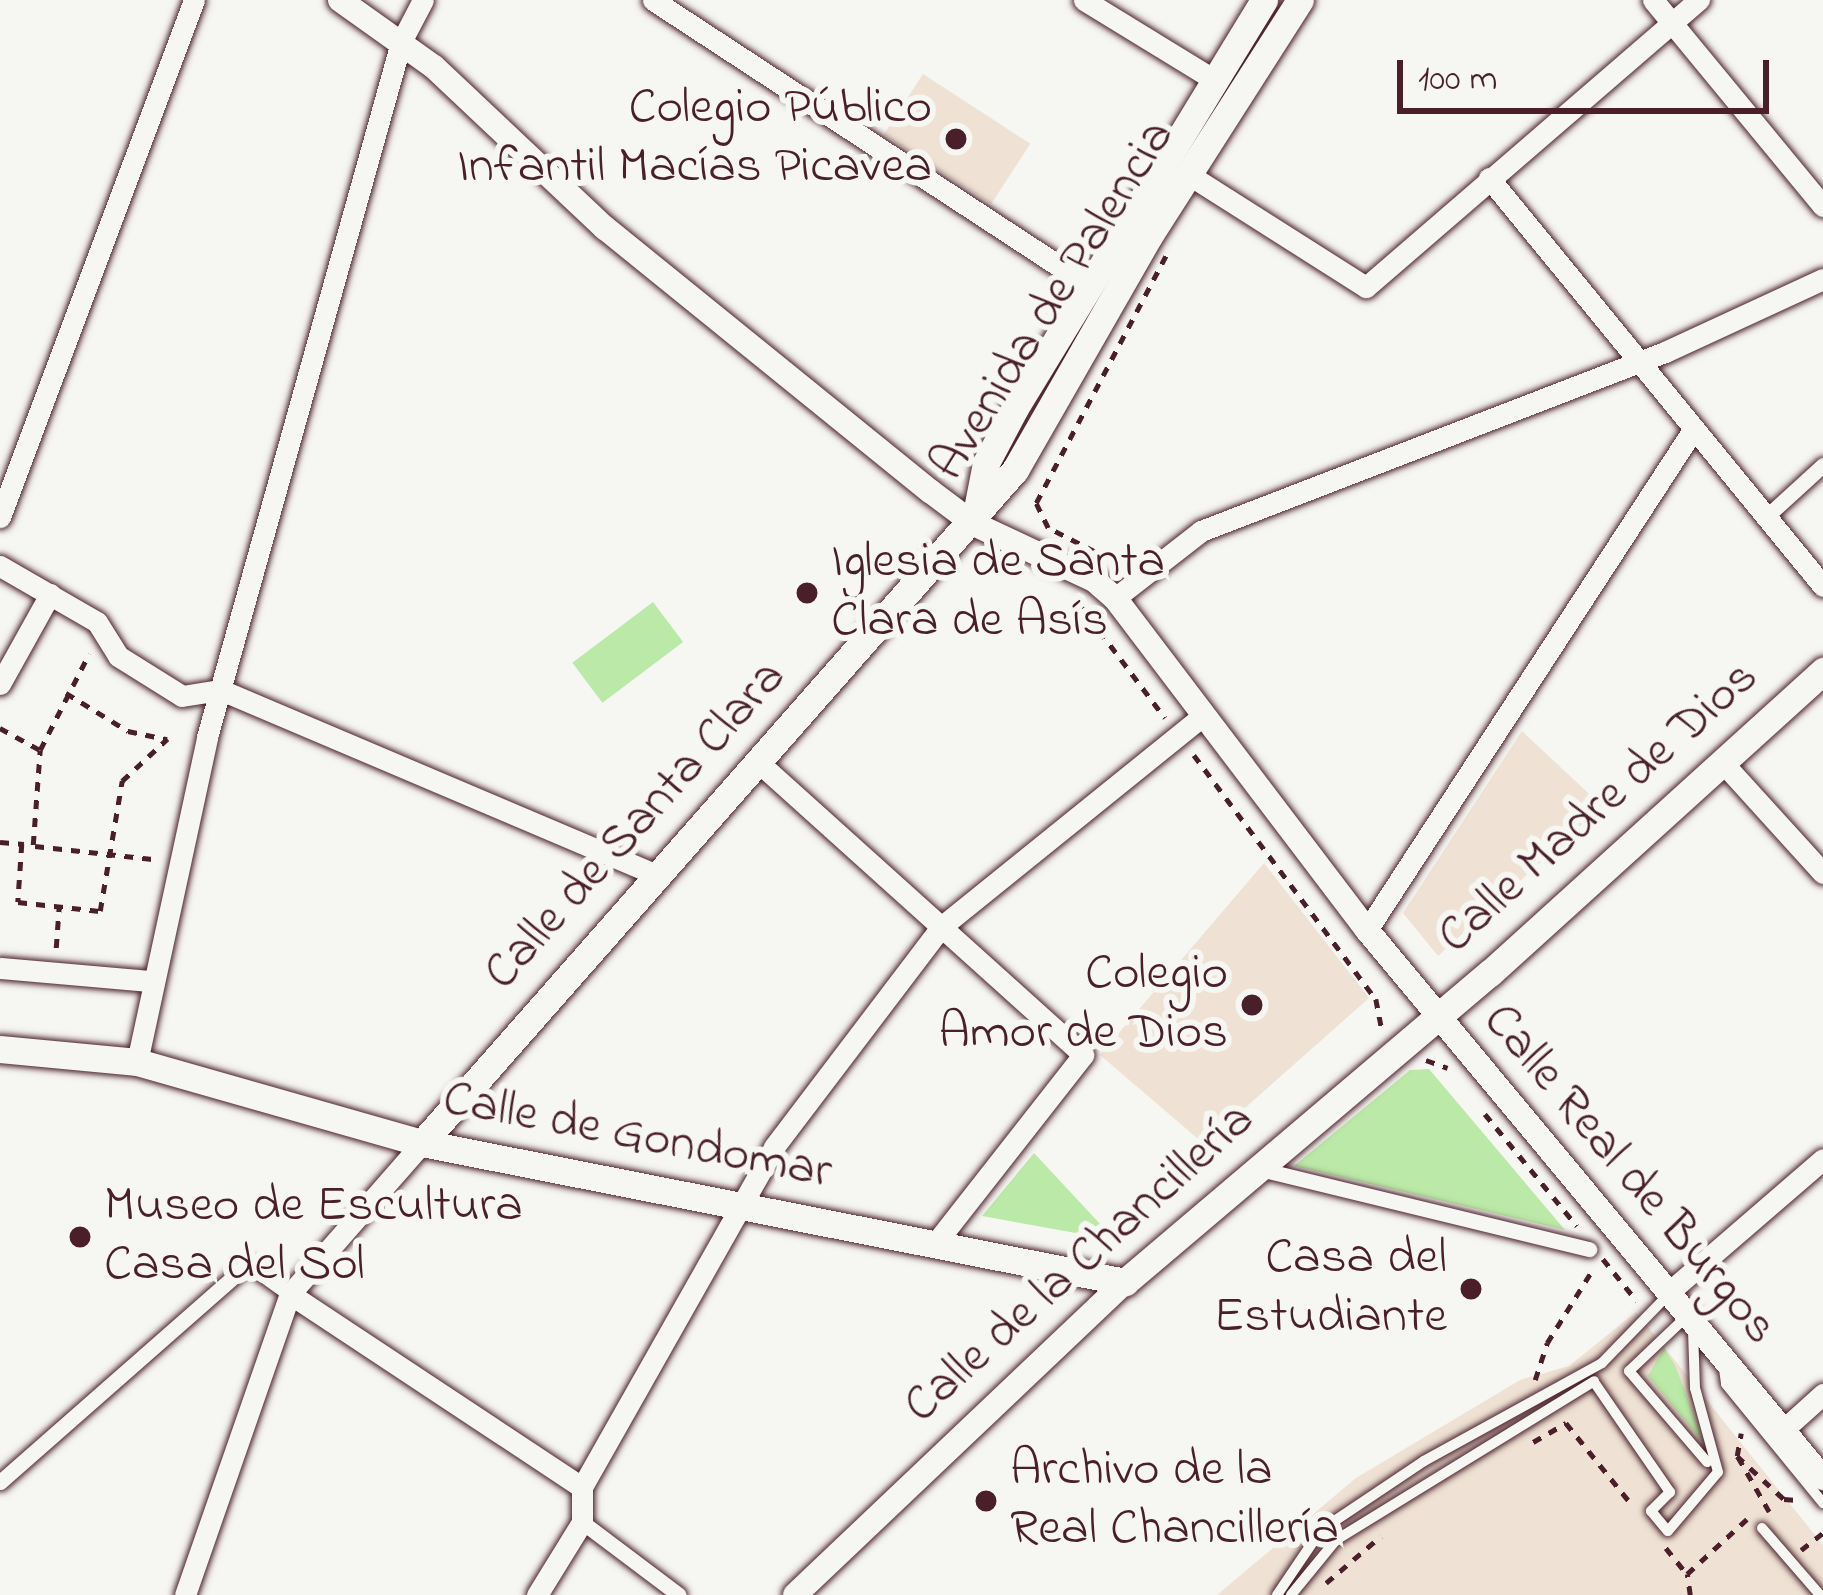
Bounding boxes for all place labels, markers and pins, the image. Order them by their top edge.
place label: Colegio Público Infantil Macías Picavea [457,79,932,199]
marker: Colegio Público Infantil Macías Picavea [943,126,969,152]
place label: Iglesia de Santa Clara de Asís [831,533,1165,653]
marker: Iglesia de Santa Clara de Asís [794,580,820,606]
place label: Colegio Amor de Dios [939,945,1228,1065]
marker: Colegio Amor de Dios [1239,992,1265,1018]
place label: Museo de Escultura Casa del Sol [104,1177,523,1297]
marker: Museo de Escultura Casa del Sol [67,1224,93,1250]
place label: Casa del Estudiante [1213,1229,1447,1349]
marker: Casa del Estudiante [1458,1276,1484,1302]
place label: Archivo de la Real Chancillería [1010,1441,1339,1561]
marker: Archivo de la Real Chancillería [973,1488,999,1514]

